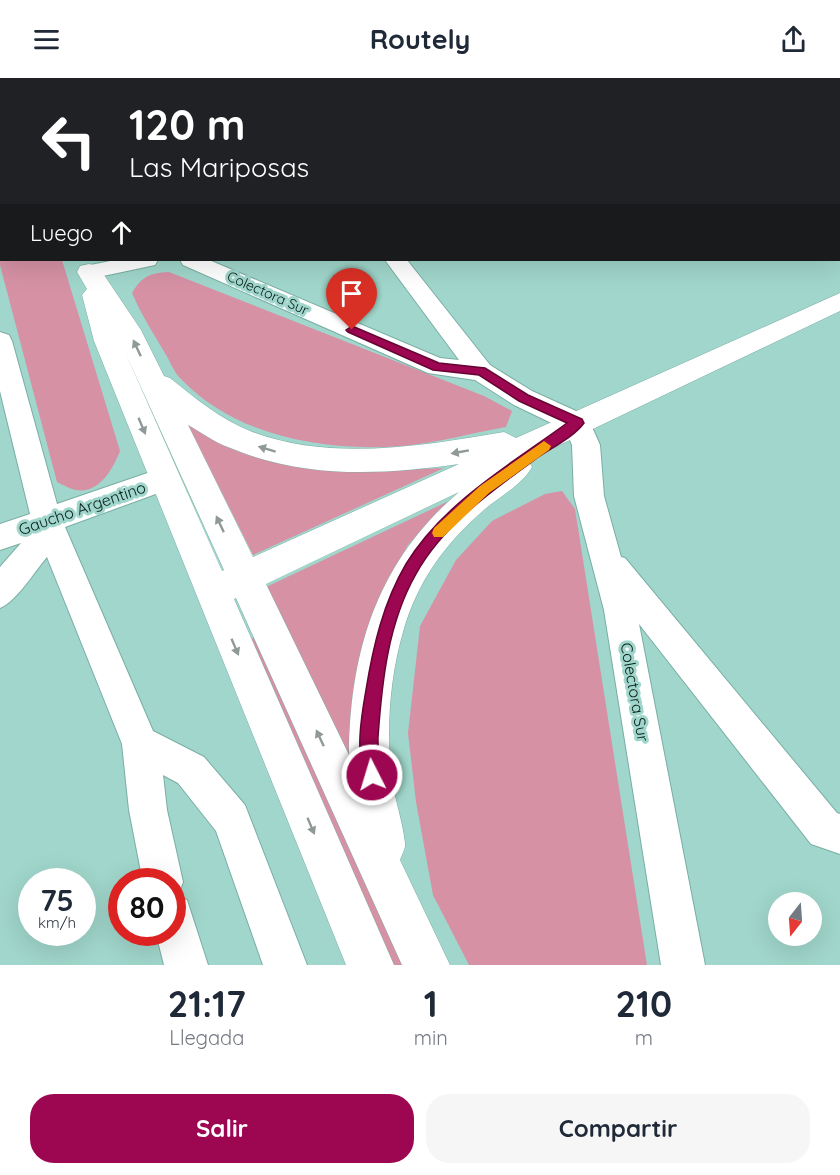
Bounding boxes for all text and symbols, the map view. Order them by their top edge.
text: Routely [370,22,470,56]
icon: menu [30,23,63,56]
icon: share [777,23,810,56]
text: 120 m [129,98,246,151]
icon: left [30,102,108,180]
text: Las Mariposas [129,150,309,184]
icon: ahead [105,216,138,249]
text: Luego [30,219,93,247]
street label: Colectora Sur [224,267,312,319]
pin [326,268,377,330]
icon: arrive [335,277,368,310]
one-way arrow [133,339,142,356]
one-way arrow [138,417,148,435]
one-way arrow [258,444,276,453]
one-way arrow [450,448,469,457]
street label: Gaucho Argentino [16,477,148,539]
one-way arrow [215,516,224,533]
one-way arrow [230,638,240,656]
street label: Colectora Sur [616,641,654,743]
one-way arrow [315,729,325,747]
position arrow [340,743,404,807]
one-way arrow [307,817,316,835]
speed limit sign: 80 [108,868,186,946]
text: 75 [40,881,74,919]
north arrow [768,892,822,946]
map controls [768,892,822,946]
text: km/h [38,913,76,932]
text: 21:17 [168,981,246,1026]
text: 1 [424,981,438,1026]
text: 210 [616,981,672,1026]
text: Llegada [169,1025,244,1050]
text: min [414,1025,448,1050]
text: m [635,1025,653,1050]
button: Salir [30,1094,414,1163]
button: Compartir [426,1094,810,1163]

